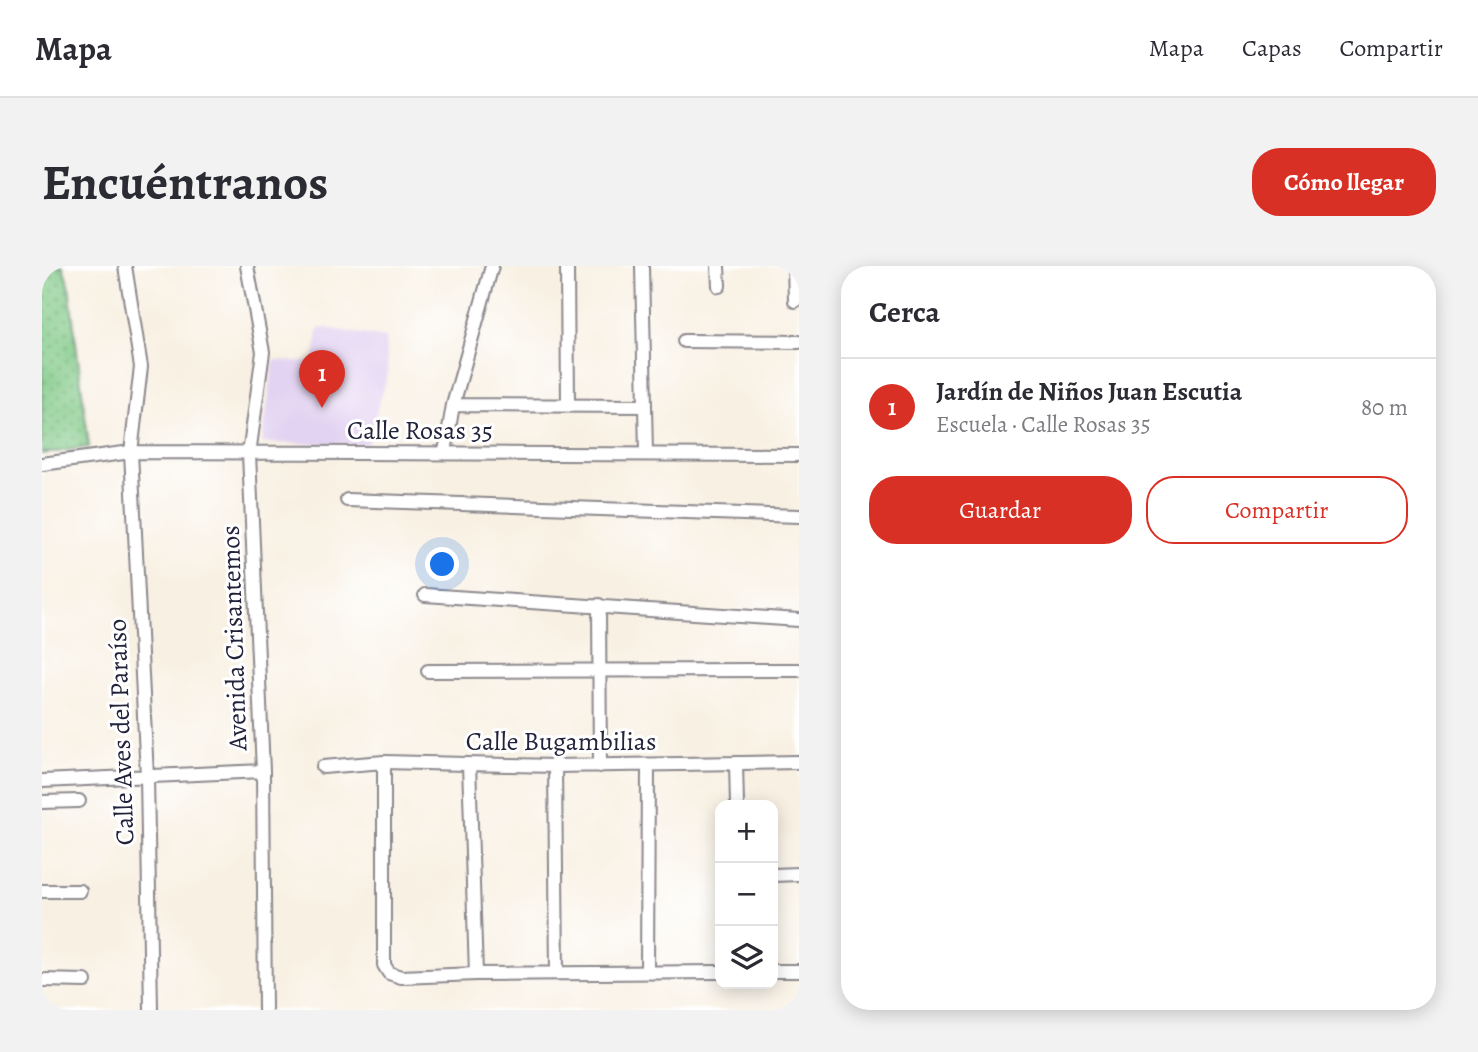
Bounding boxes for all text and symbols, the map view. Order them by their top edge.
text: Mapa [35,26,112,71]
text: Mapa [1149,32,1204,64]
text: Capas [1242,32,1302,64]
text: Compartir [1340,32,1443,64]
button: Cómo llegar [1252,148,1436,216]
text: Encuéntranos [42,149,328,216]
text: Cerca [869,292,940,332]
pin: 1 [299,350,345,408]
text: Jardín de Niños Juan Escutia [936,374,1242,409]
text: 1 [888,392,896,423]
text: 80 m [1361,392,1408,423]
text: Escuela · Calle Rosas 35 [936,409,1151,440]
street label: Calle Rosas 35 [347,413,493,448]
button: Guardar [869,476,1132,544]
button: Compartir [1146,476,1408,544]
street label: Avenida Crisantemos [213,525,255,752]
your location [425,547,459,581]
street label: Calle Aves del Paraíso [100,618,142,846]
street label: Calle Bugambilias [466,724,656,759]
map controls [715,800,778,989]
button: + [715,800,778,863]
button: − [715,863,778,926]
button: layers [715,926,778,989]

